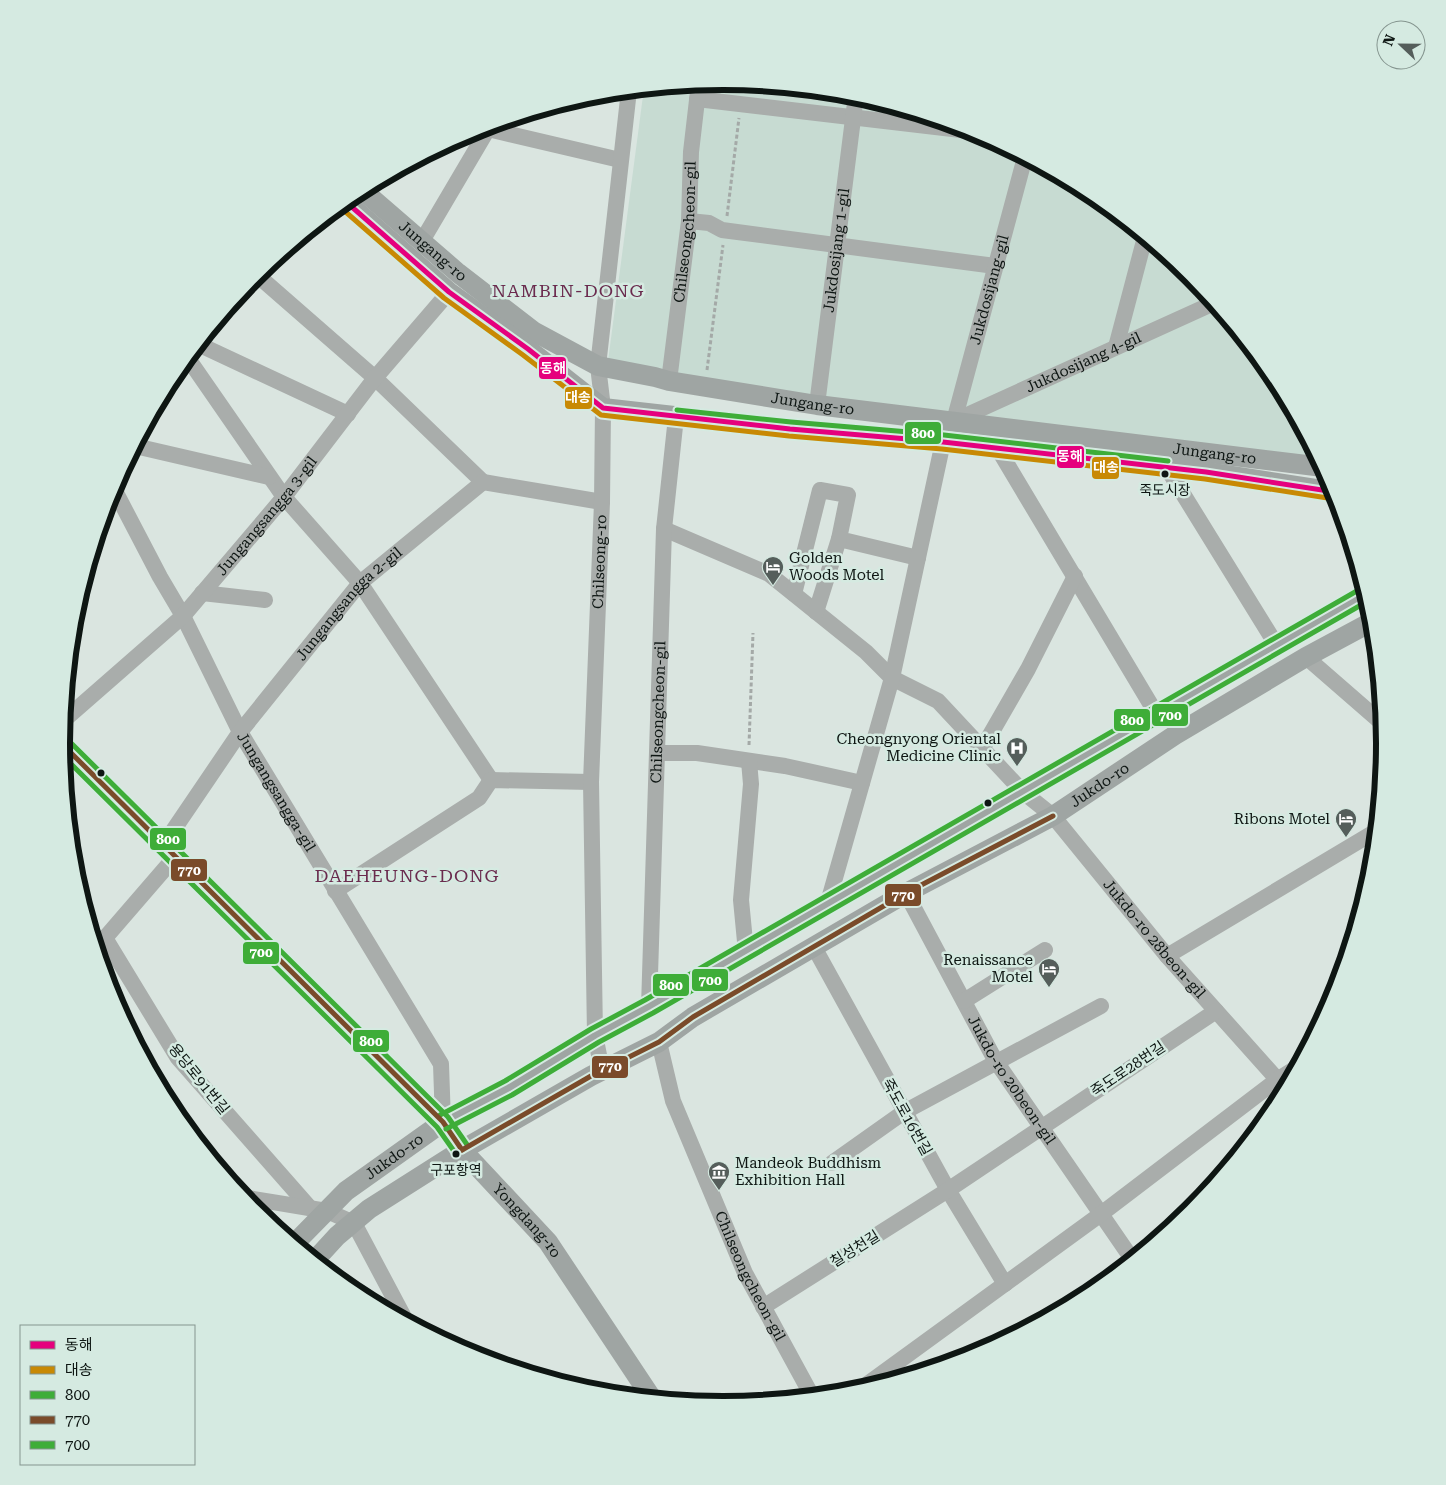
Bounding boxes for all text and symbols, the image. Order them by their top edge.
north arrow [1376,20,1426,70]
text: N [1380,32,1398,48]
street label: Chilseongcheon-gil [670,161,700,304]
street label: Jukdosijang 1-gil [820,187,853,313]
street label: Jungang-ro [395,217,470,285]
street label: Jukdosijang-gil [966,232,1013,346]
district label: NAMBIN-DONG [492,280,644,301]
street label: Jukdosijang 4-gil [1023,328,1144,396]
line badge: 동해 [538,356,567,380]
text: 동해 [540,360,566,376]
line badge: 대송 [564,386,593,410]
text: 대송 [565,389,591,405]
street label: Jungang-ro [770,389,855,418]
line badge: 800 [904,421,942,445]
text: 800 [911,425,935,441]
street label: Jungang-ro [1172,440,1257,468]
line badge: 동해 [1056,445,1085,469]
text: 동해 [1057,448,1083,464]
street label: Jungangsangga 3-gil [213,452,321,579]
line badge: 대송 [1091,456,1120,480]
text: 대송 [1093,459,1119,475]
marker: 죽도시장 [1160,469,1170,479]
place label: 죽도시장 [1139,482,1191,498]
street label: Chilseong-ro [589,514,610,610]
street label: Jungangsangga 2-gil [292,543,406,664]
place label: Golden Woods Motel [789,549,884,584]
hotel icon: Golden Woods Motel [761,555,785,586]
street label: Chilseongcheon-gil [647,640,669,784]
line badge: 700 [1151,703,1189,727]
text: 700 [1158,707,1182,723]
line badge: 800 [1113,708,1151,732]
text: 800 [1120,712,1144,728]
street label: Jungangsangga-gil [233,729,319,855]
place label: Cheongnyong Oriental Medicine Clinic [836,730,1001,765]
hospital icon: Cheongnyong Oriental Medicine Clinic [1005,736,1029,767]
street label: Jukdo-ro [1067,759,1133,811]
unlabelled marker [96,768,106,778]
unlabelled marker [983,798,993,808]
hotel icon: Ribons Motel [1334,807,1358,838]
place label: Ribons Motel [1234,810,1330,828]
line badge: 800 [149,827,187,851]
text: 800 [156,831,180,847]
line badge: 770 [170,858,208,882]
text: 770 [177,862,201,878]
district label: DAEHEUNG-DONG [314,865,500,886]
street label: Jukdo-ro 28beon-gil [1099,876,1210,1002]
line badge: 770 [884,883,922,907]
text: 770 [891,887,915,903]
line badge: 700 [242,941,280,965]
text: 700 [249,944,273,960]
place label: Renaissance Motel [943,951,1033,986]
hotel icon: Renaissance Motel [1037,957,1061,988]
line badge: 700 [691,968,729,992]
text: 700 [698,972,722,988]
line badge: 800 [652,973,690,997]
text: 800 [659,977,683,993]
street label: Jukdo-ro 20beon-gil [964,1013,1060,1148]
line badge: 800 [352,1029,390,1053]
text: 800 [359,1033,383,1049]
street label: 죽도로28번길 [1087,1038,1169,1100]
street label: 용당로91번길 [165,1040,233,1118]
line badge: 770 [591,1055,629,1079]
text: 770 [598,1058,622,1074]
street label: 죽도로16번길 [878,1075,936,1159]
street label: Jukdo-ro [362,1130,427,1184]
marker: 구포항역 [451,1149,461,1159]
place label: Mandeok Buddhism Exhibition Hall [735,1154,882,1189]
museum icon: Mandeok Buddhism Exhibition Hall [707,1160,731,1191]
place label: 구포항역 [430,1162,482,1178]
street label: Yongdang-ro [489,1180,565,1261]
street label: Chilseongcheon-gil [711,1208,789,1344]
street label: 칠성천길 [827,1227,883,1271]
legend [20,1325,195,1465]
text: 동해 [65,1336,93,1354]
text: 대송 [65,1361,93,1379]
text: 800 [65,1386,90,1404]
text: 770 [65,1411,90,1429]
text: 700 [65,1436,90,1454]

